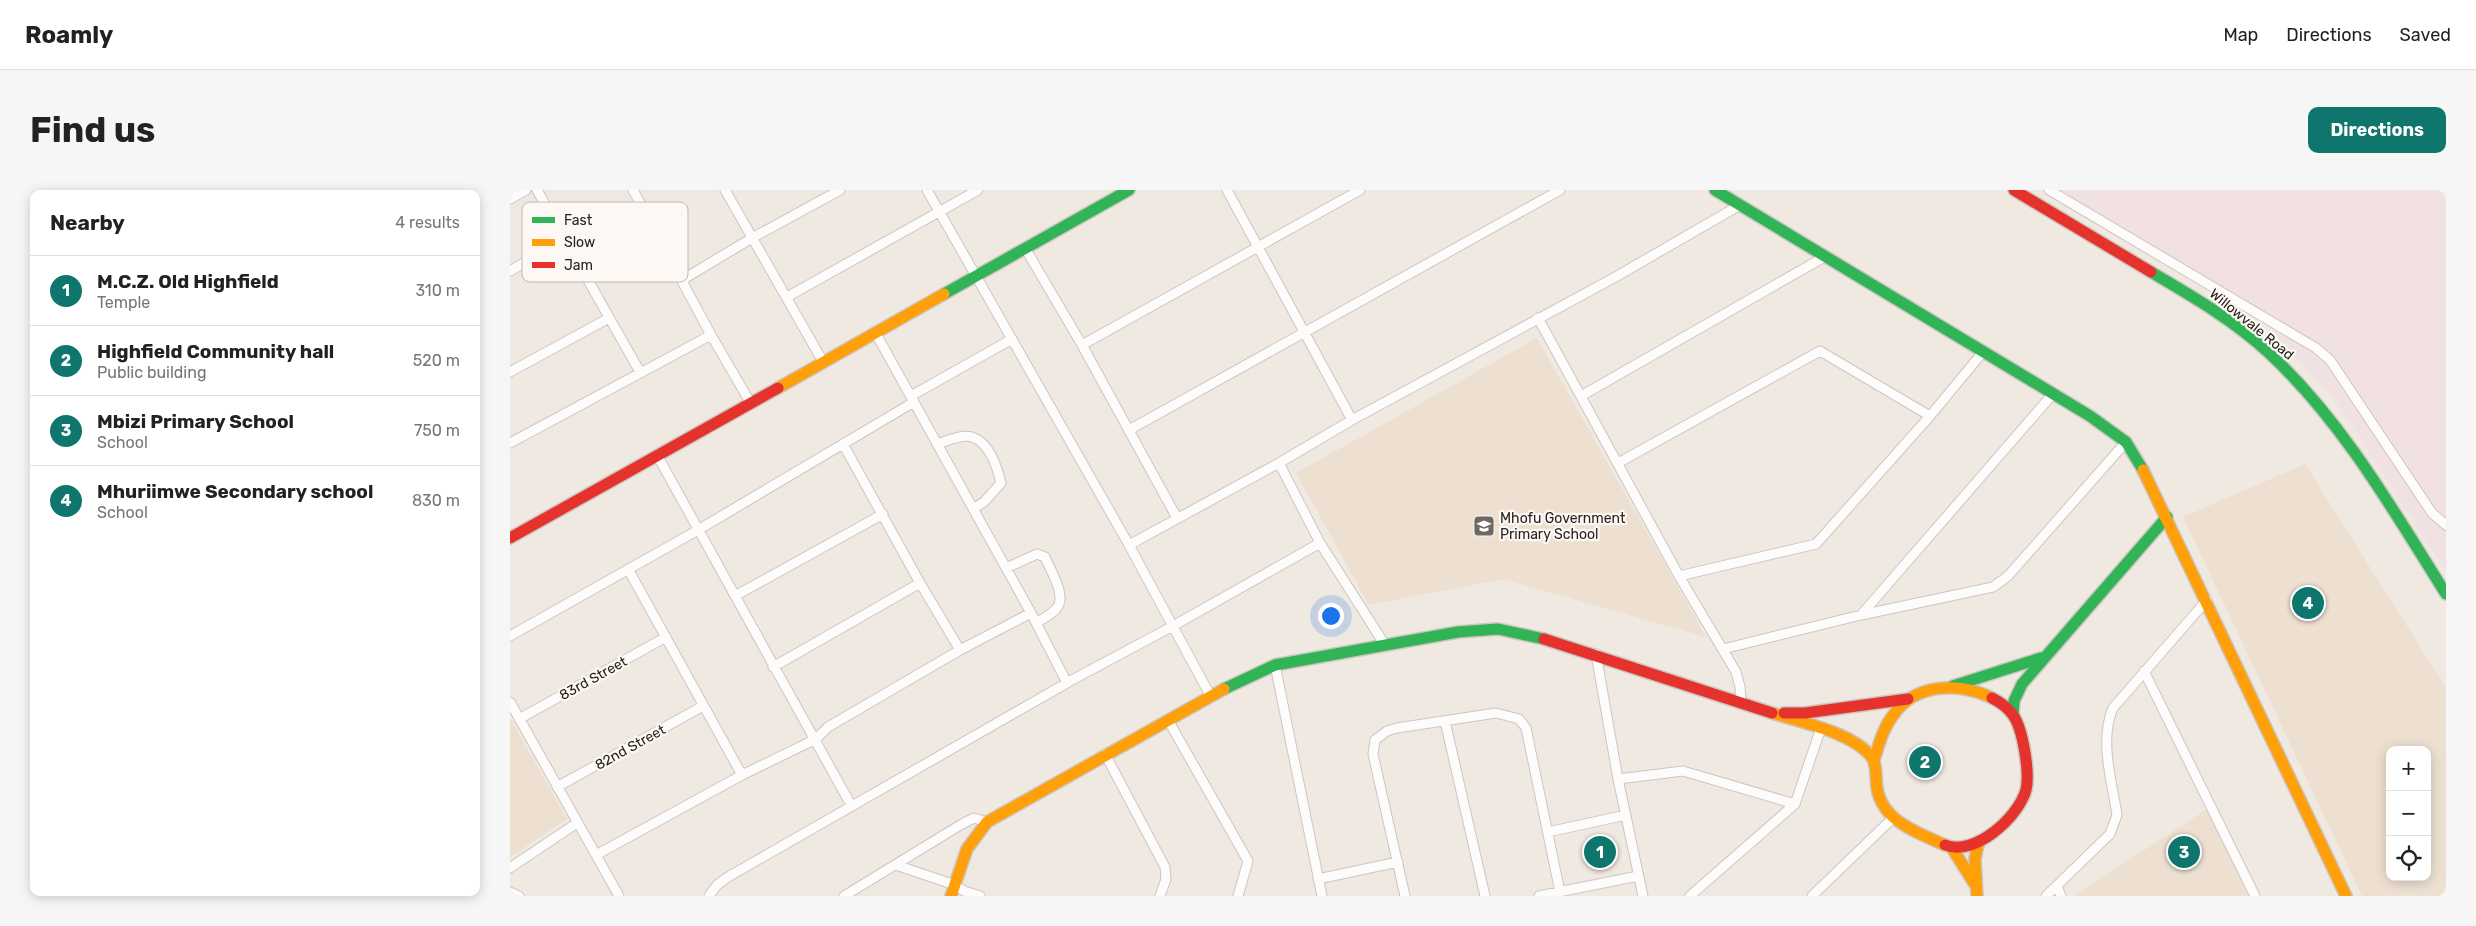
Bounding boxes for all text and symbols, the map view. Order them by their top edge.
text: Roamly [25,21,113,49]
text: Map [2223,24,2258,46]
text: Directions [2286,24,2372,46]
text: Saved [2400,24,2451,46]
button: Directions [2308,107,2446,153]
text: Find us [30,109,155,151]
legend [522,202,688,282]
text: Nearby [50,210,125,235]
text: Fast [564,212,593,229]
text: 4 results [395,213,460,232]
text: Slow [564,234,595,251]
text: Jam [564,257,593,274]
text: M.C.Z. Old Highfield [97,270,279,293]
text: 1 [62,281,70,300]
text: 310 m [416,281,460,300]
street label: Willowvale Road [2206,285,2297,364]
text: Temple [97,293,150,312]
text: Highfield Community hall [97,340,334,363]
text: 2 [61,351,71,370]
text: 520 m [413,351,460,370]
text: Public building [97,363,207,382]
text: Mbizi Primary School [97,410,294,433]
text: 3 [61,421,71,440]
text: 750 m [414,421,460,440]
text: School [97,433,148,452]
text: Mhuriimwe Secondary school [97,480,373,503]
text: 4 [61,491,71,510]
text: 830 m [412,491,460,510]
text: School [97,503,148,522]
place label: Mhofu Government Primary School [1500,510,1626,543]
school or university icon: Mhofu Government Primary School [1472,514,1496,538]
pin: 4 [2292,584,2324,622]
your location [1318,603,1344,629]
street label: 83rd Street [556,653,630,704]
street label: 82nd Street [592,721,669,774]
pin: 2 [1909,743,1941,781]
map controls [2386,746,2431,881]
button: + [2386,746,2431,791]
button: − [2386,791,2431,836]
pin: 1 [1584,833,1616,871]
pin: 3 [2168,833,2200,871]
button: locate [2386,836,2431,881]

